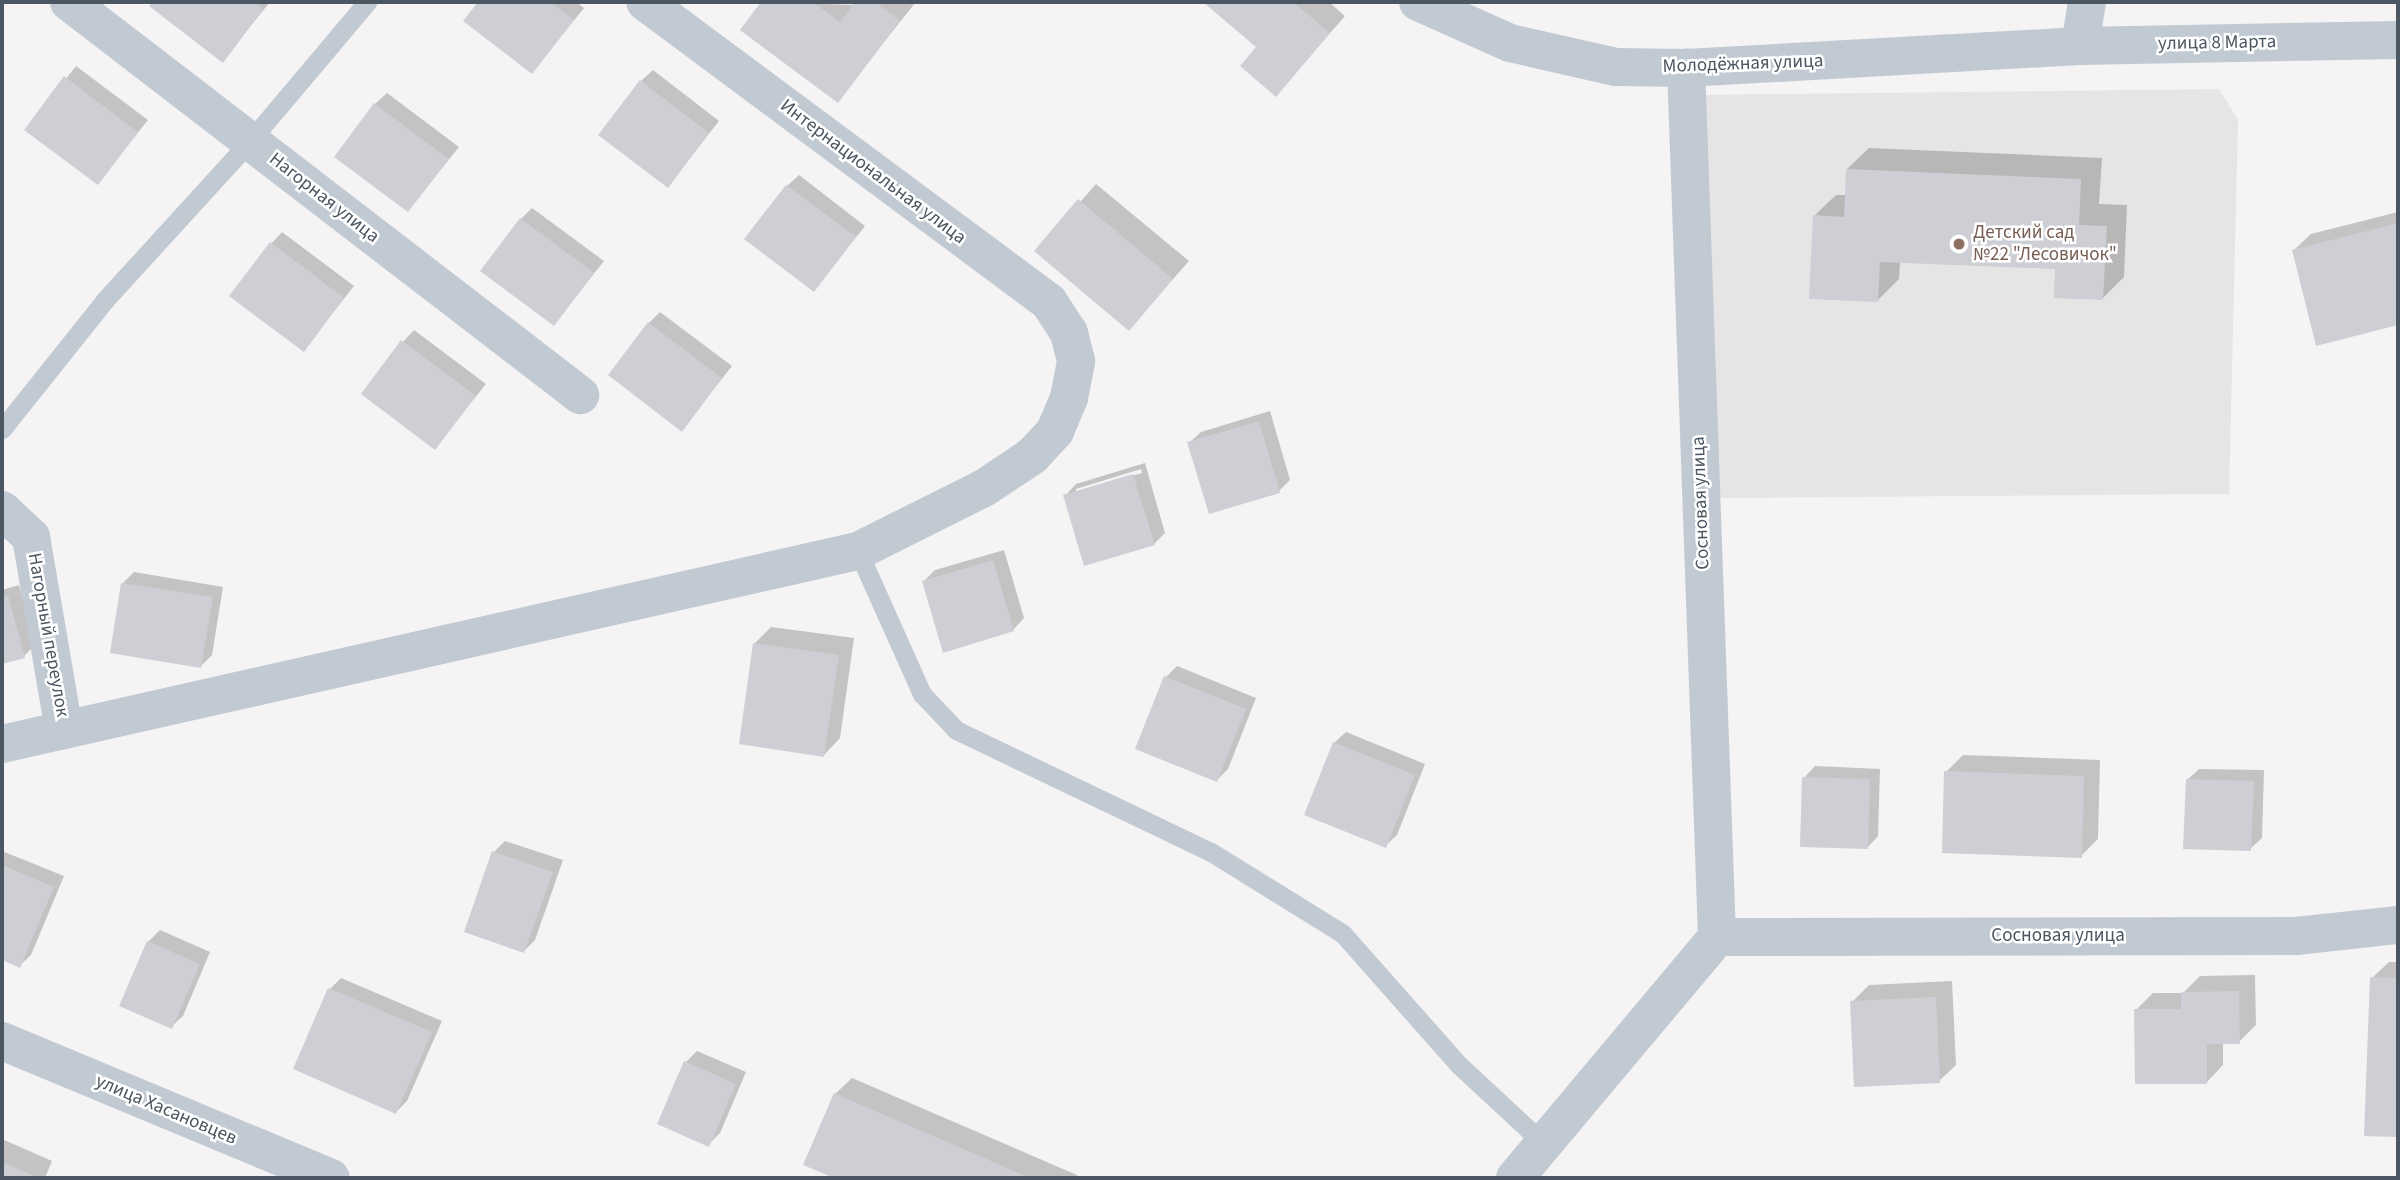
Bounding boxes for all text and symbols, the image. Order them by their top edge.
street label: улица 8 Марта [2158,31,2276,55]
street label: Молодёжная улица [1662,50,1824,78]
street label: Интернациональная улица [776,95,970,249]
street label: Нагорная улица [264,148,384,248]
place label: Детский сад №22 "Лесовичок" [1973,222,2117,266]
marker: Детский сад №22 "Лесовичок" [1951,236,1967,252]
street label: Сосновая улица [1687,436,1715,570]
street label: Нагорный переулок [22,551,74,719]
street label: Сосновая улица [1991,925,2125,947]
street label: улица Хасановцев [92,1070,240,1150]

